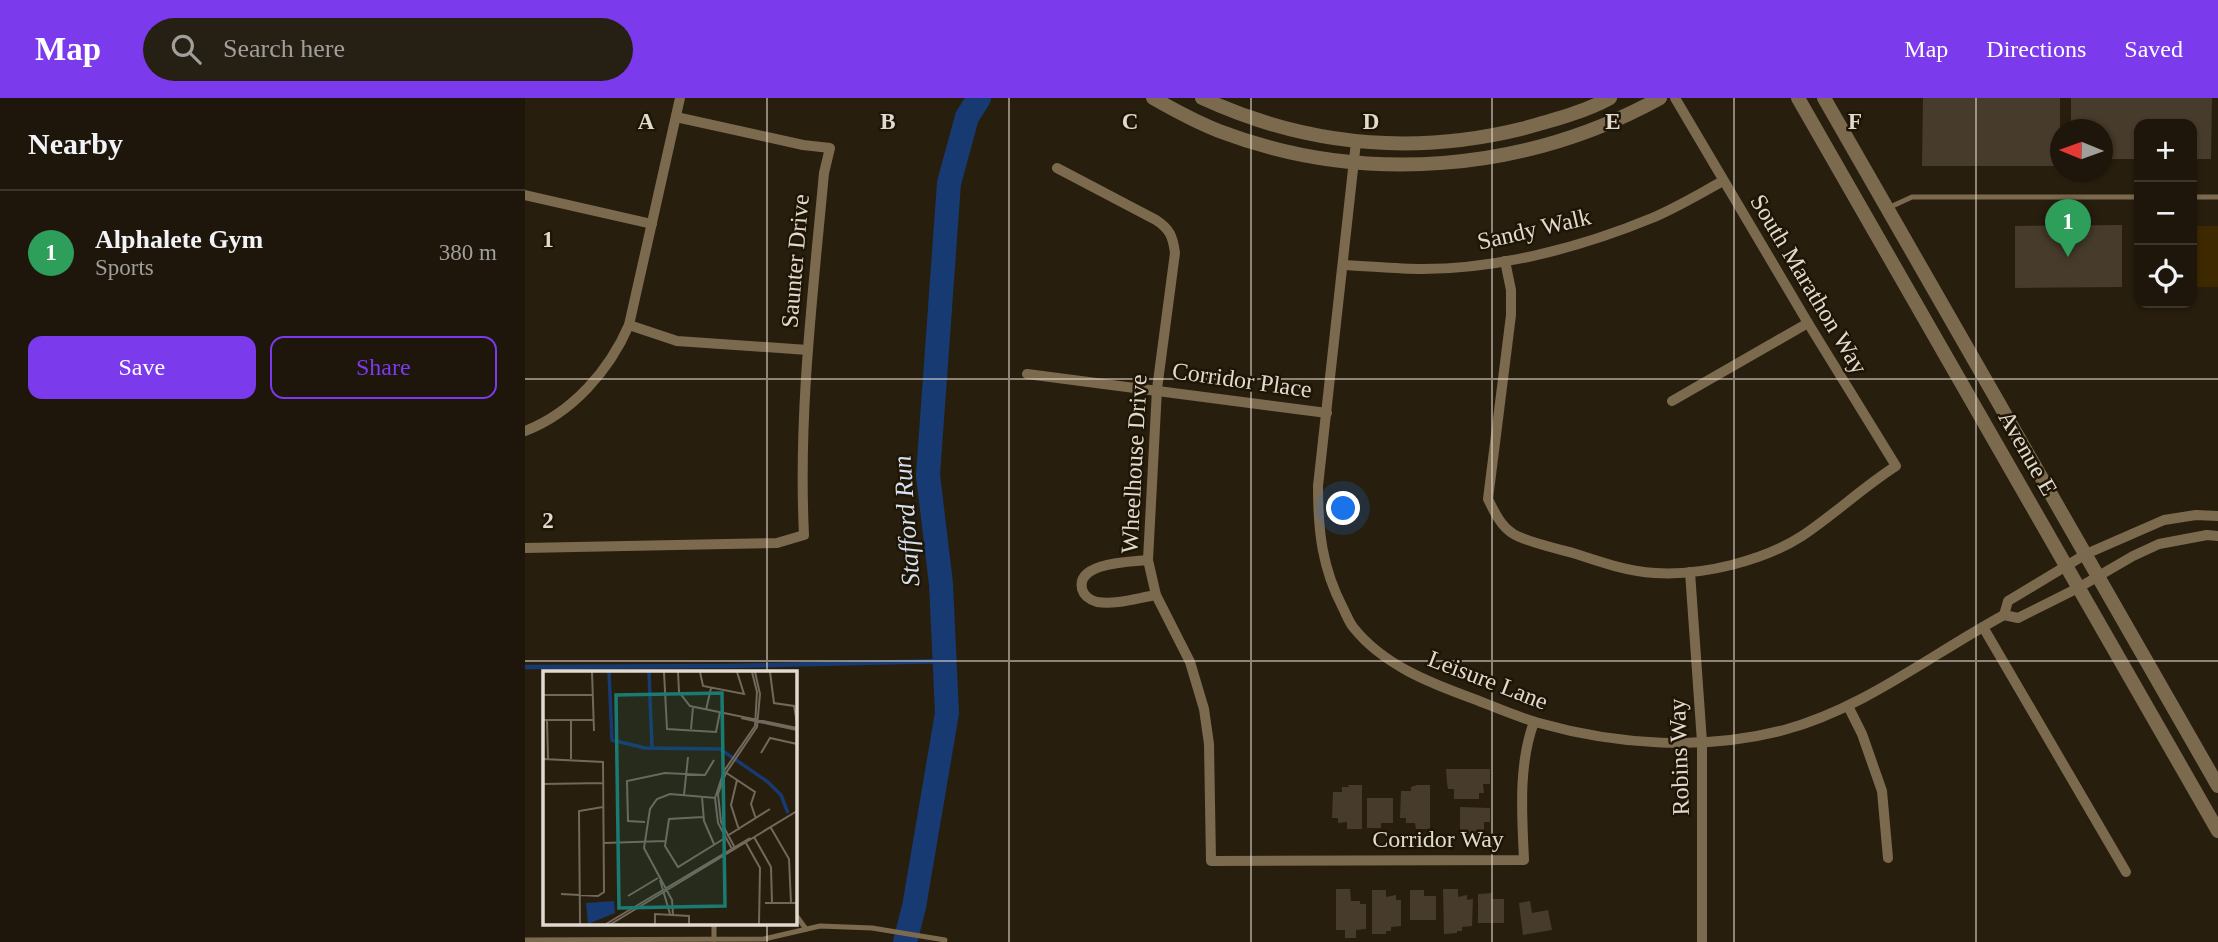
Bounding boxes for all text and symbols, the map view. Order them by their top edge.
search box [143,18,633,81]
icon: search [167,30,205,68]
text: Map [35,31,101,67]
text: Search here [223,34,345,63]
text: Map [1904,36,1948,62]
text: Directions [1986,36,2086,62]
text: Saved [2124,36,2183,62]
text: A [638,109,655,134]
text: B [880,109,896,134]
text: C [1122,109,1138,134]
text: D [1363,109,1379,134]
text: E [1605,109,1621,134]
text: F [1848,109,1862,134]
north arrow [2050,119,2113,182]
map controls [2134,119,2197,308]
button: + [2134,119,2197,182]
text: Nearby [28,127,123,160]
button: − [2134,182,2197,245]
street label: South Marathon Way [1745,190,1873,378]
street label: Saunter Drive [776,193,814,329]
pin: 1 [2045,199,2091,257]
street label: Sandy Walk [1475,203,1593,255]
text: Alphalete Gym [95,225,263,254]
text: 1 [542,227,554,252]
text: 1 [45,240,57,265]
text: 380 m [439,240,497,265]
button: locate [2134,245,2197,308]
text: Sports [95,255,154,280]
button: Save [28,336,256,399]
button: Share [270,336,497,399]
street label: Corridor Place [1171,357,1313,403]
street label: Wheelhouse Drive [1116,374,1152,554]
street label: Avenue E [1993,406,2063,500]
water label: Stafford Run [887,455,926,587]
your location [1326,491,1360,525]
text: 2 [542,508,554,533]
street label: Leisure Lane [1425,645,1551,715]
inset map [543,671,796,925]
street label: Robins Way [1664,698,1694,816]
street label: Corridor Way [1372,826,1504,852]

